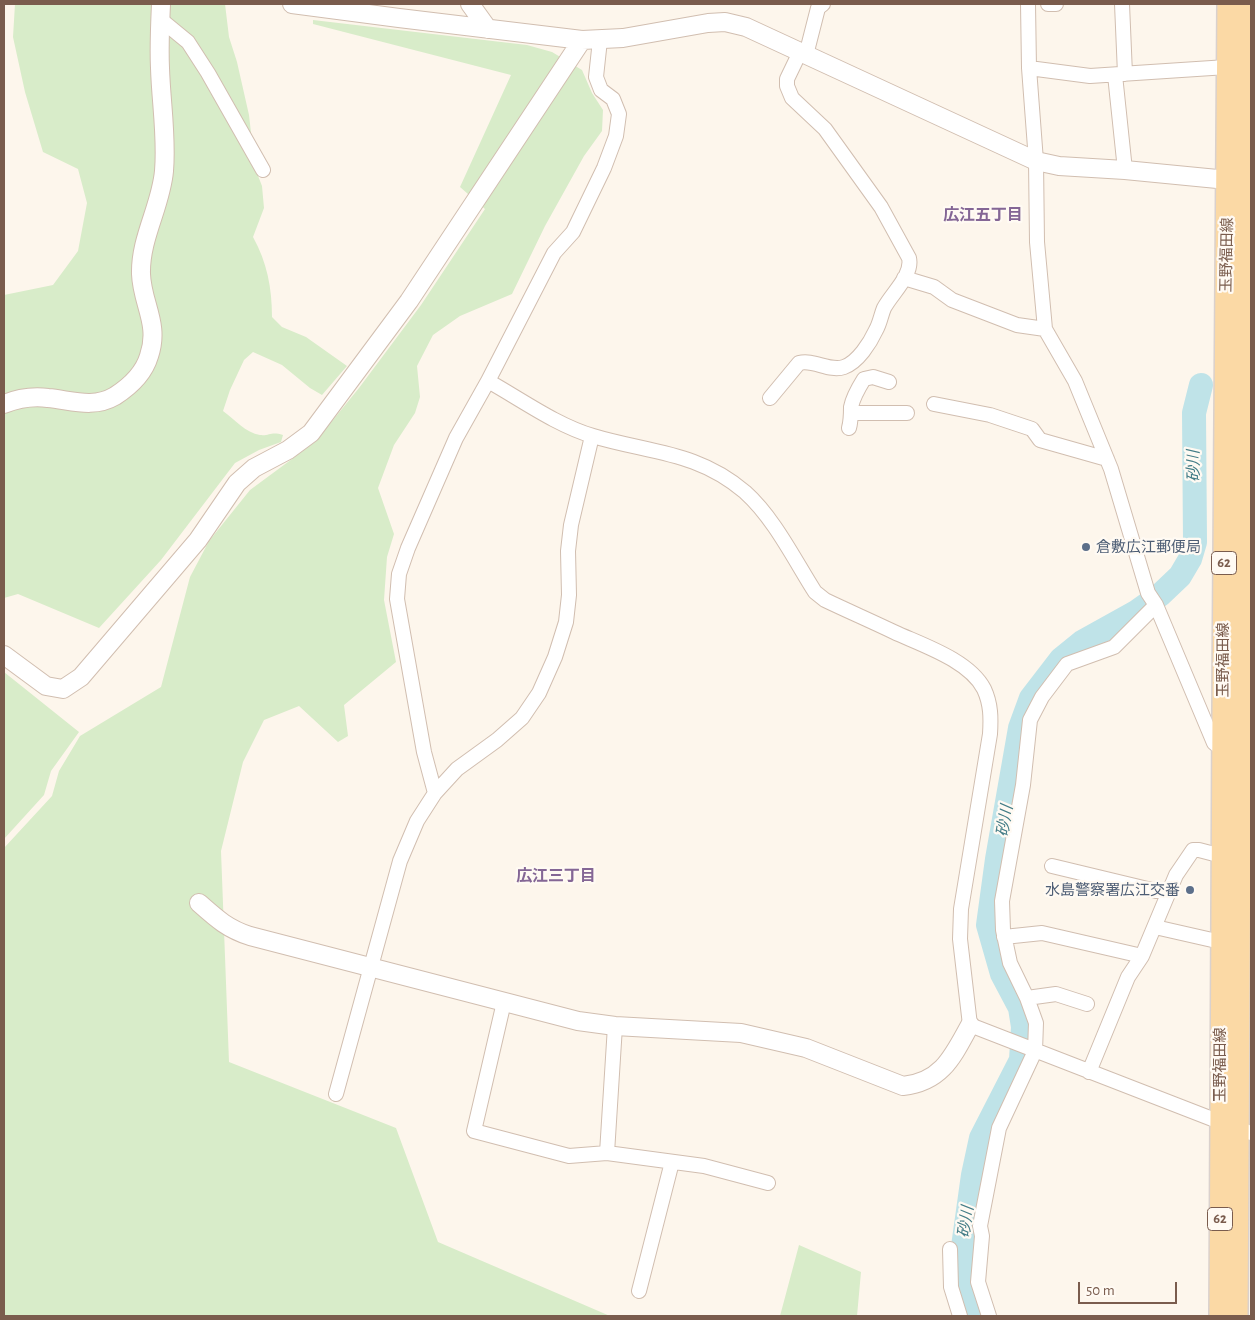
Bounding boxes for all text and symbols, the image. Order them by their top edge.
district label: 広江五丁目 [943,205,1023,225]
street label: 玉野福田線 [1217,217,1237,293]
water label: 砂川 [1184,450,1204,482]
place label: 倉敷広江郵便局 [1096,538,1201,556]
marker: 倉敷広江郵便局 [1080,541,1092,553]
road number: 62 [1212,552,1236,574]
street label: 玉野福田線 [1214,623,1232,697]
water label: 砂川 [993,804,1017,838]
district label: 広江三丁目 [516,866,596,886]
place label: 水島警察署広江交番 [1045,881,1180,899]
marker: 水島警察署広江交番 [1184,884,1196,896]
street label: 玉野福田線 [1211,1028,1229,1102]
water label: 砂川 [954,1205,978,1239]
road number: 62 [1208,1208,1232,1230]
scale bar [1080,1272,1179,1304]
text: 50 m [1086,1283,1115,1298]

